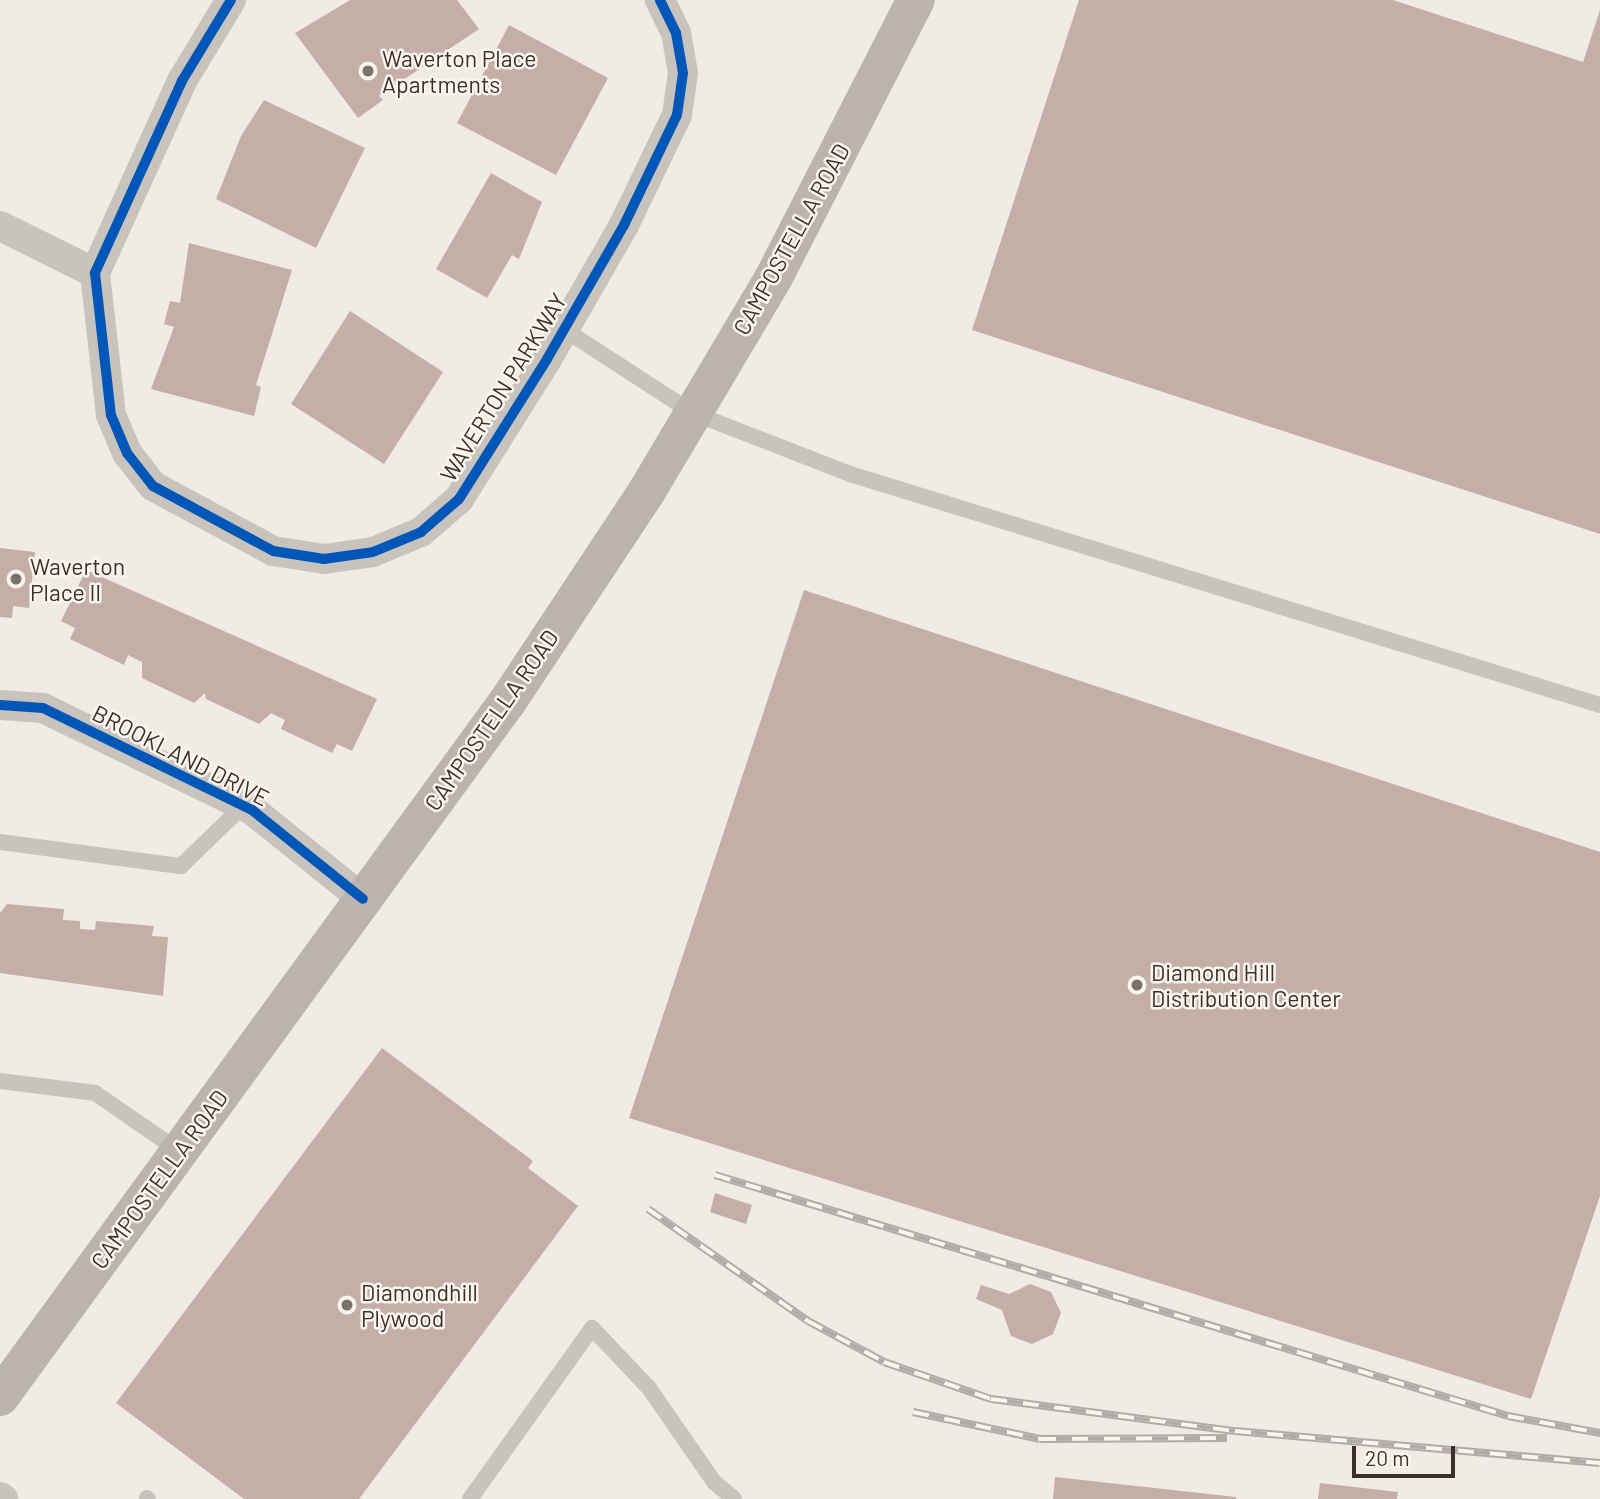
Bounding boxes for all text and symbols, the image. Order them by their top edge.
place label: Waverton Place Apartments [382,44,537,98]
marker: Waverton Place Apartments [360,63,376,79]
street label: CAMPOSTELLA ROAD [727,139,855,339]
street label: WAVERTON PARKWAY [434,288,572,486]
place label: Waverton Place II [30,552,125,606]
marker: Waverton Place II [8,571,24,587]
street label: CAMPOSTELLA ROAD [418,624,564,816]
street label: BROOKLAND DRIVE [88,699,274,811]
place label: Diamond Hill Distribution Center [1151,958,1341,1012]
marker: Diamond Hill Distribution Center [1129,977,1145,993]
street label: CAMPOSTELLA ROAD [85,1084,233,1274]
place label: Diamondhill Plywood [361,1278,478,1332]
marker: Diamondhill Plywood [339,1297,355,1313]
scale bar [1355,1432,1458,1476]
text: 20 m [1365,1445,1410,1470]

